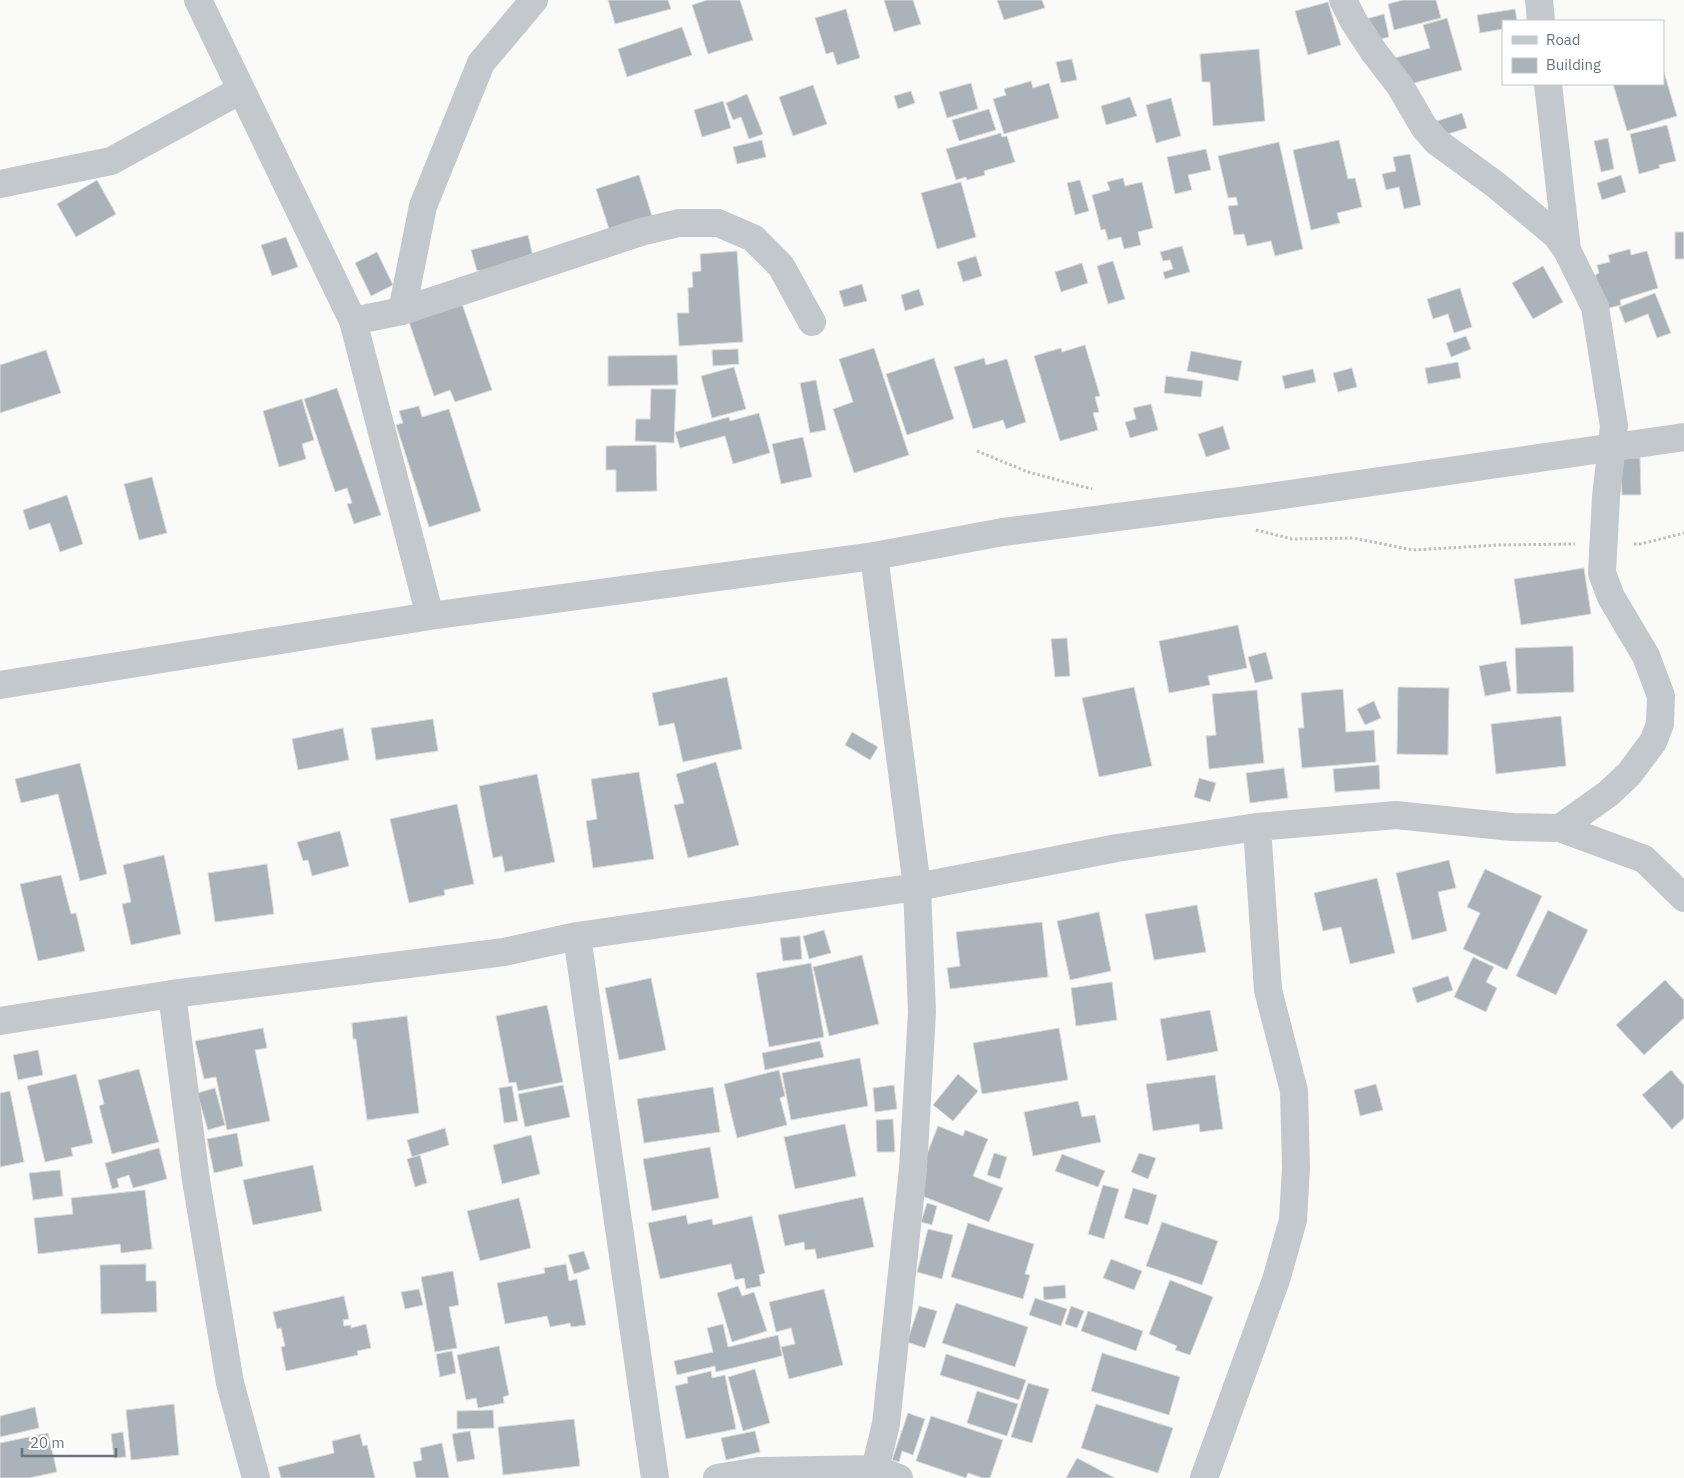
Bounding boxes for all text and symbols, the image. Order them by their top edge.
legend [1502,20,1664,85]
text: Road [1546,30,1581,49]
text: Building [1546,55,1601,74]
scale bar [22,1426,116,1458]
text: 20 m [30,1433,65,1452]

